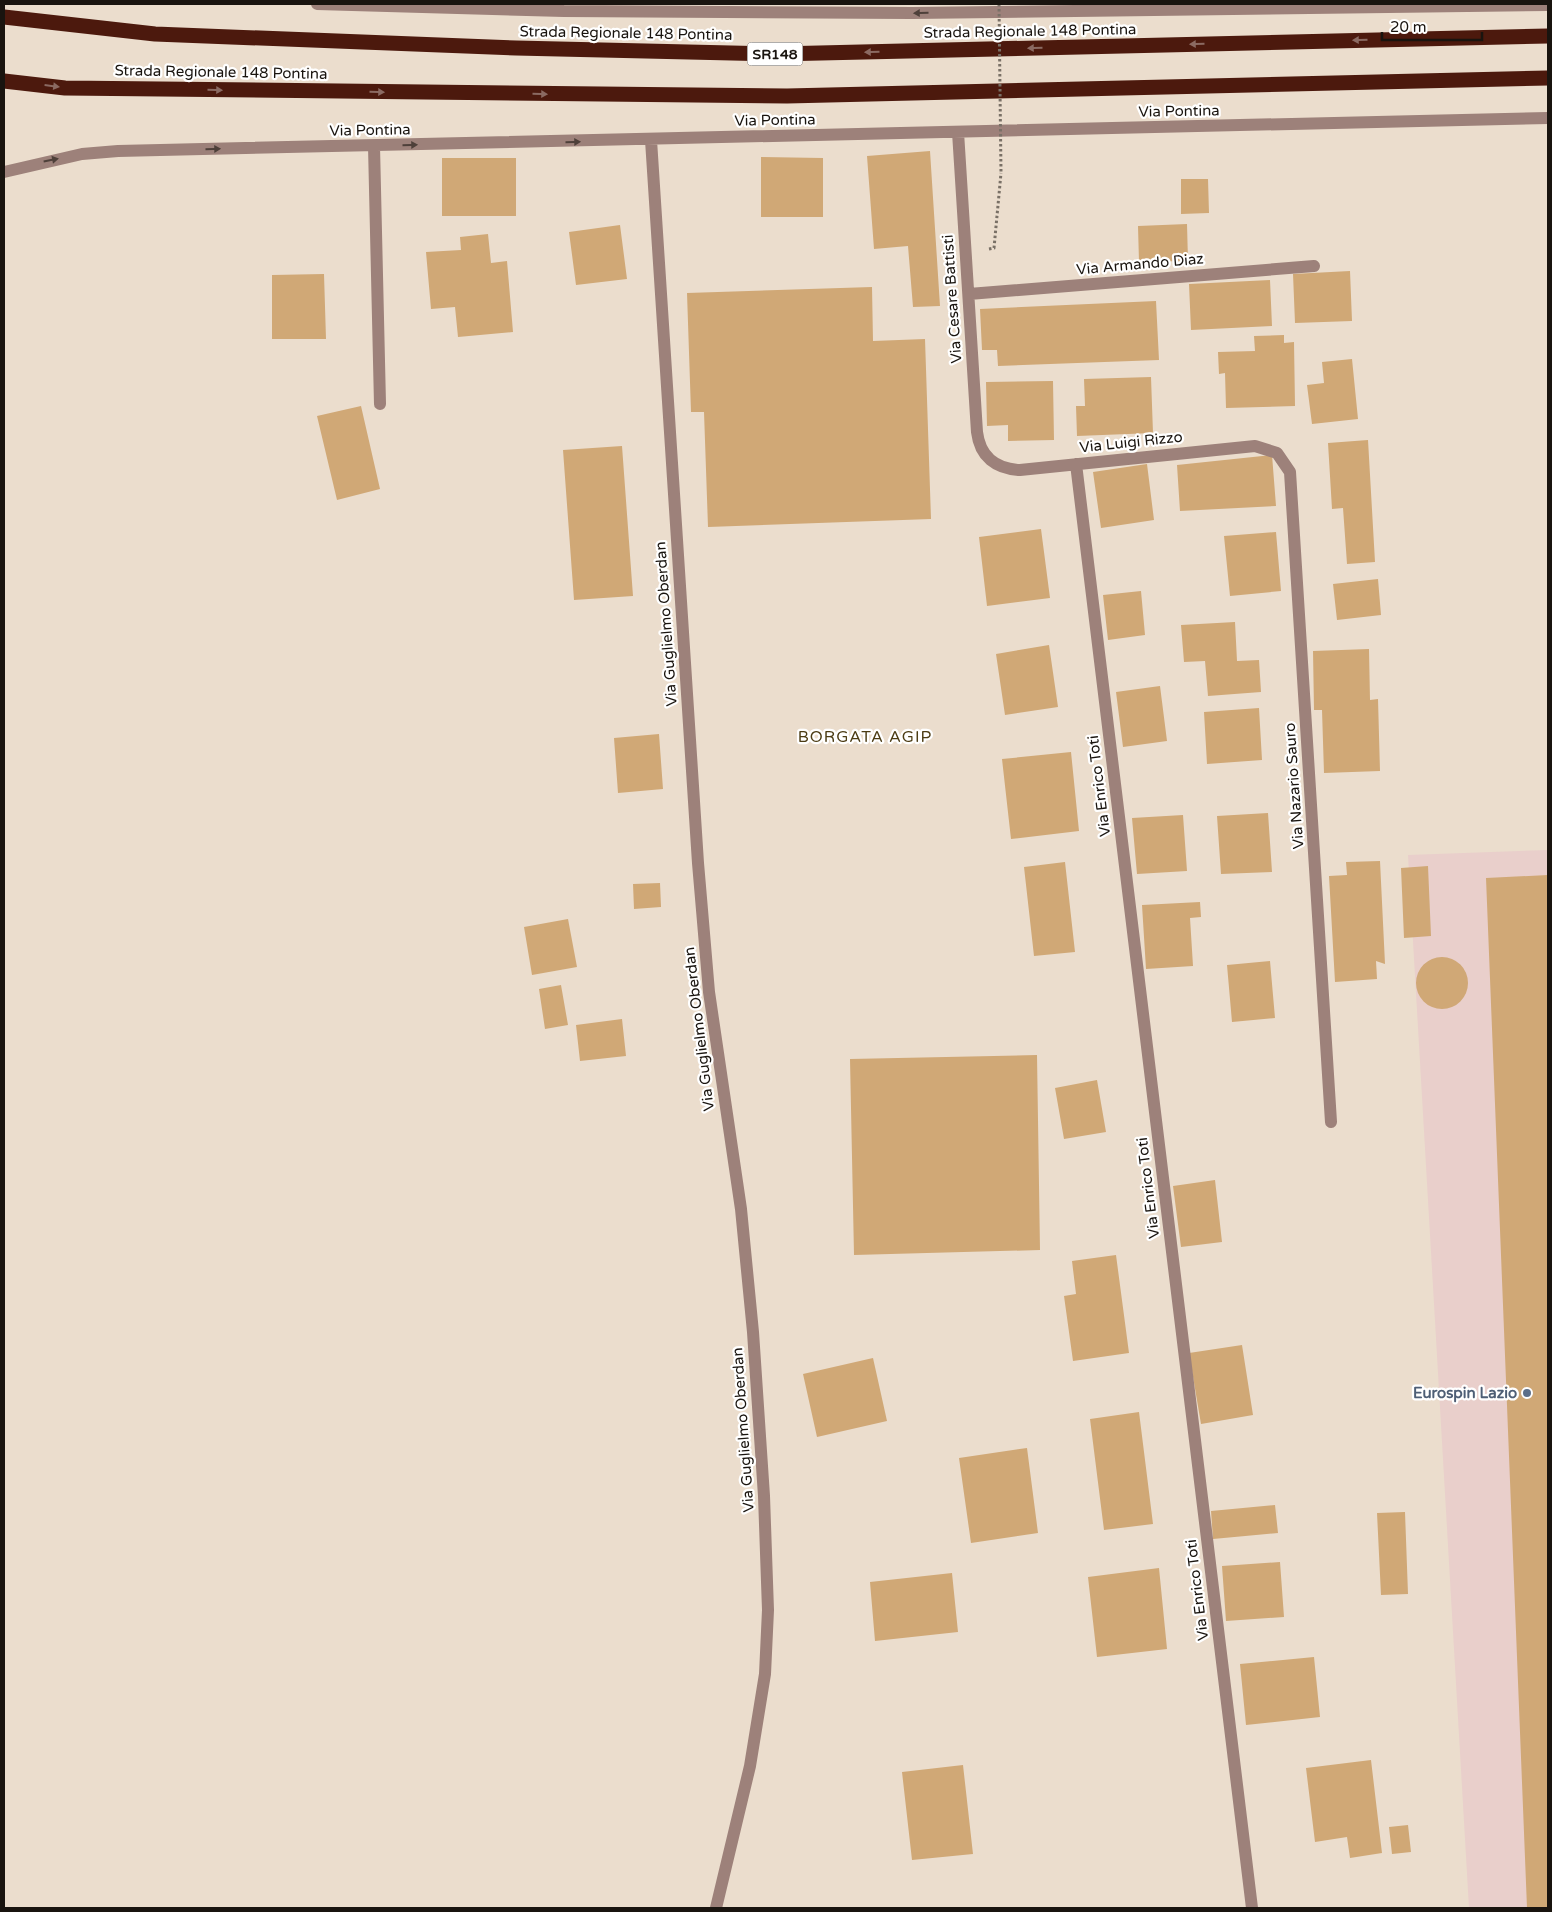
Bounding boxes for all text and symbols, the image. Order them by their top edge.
one-way arrow [913,9,929,17]
scale bar [1382,10,1482,42]
text: 20 m [1390,18,1427,36]
street label: Strada Regionale 148 Pontina [923,20,1137,42]
street label: Strada Regionale 148 Pontina [519,22,733,44]
one-way arrow [1351,36,1367,44]
one-way arrow [1189,40,1205,48]
road number: SR148 [748,42,802,66]
one-way arrow [1026,44,1042,52]
one-way arrow [864,48,880,56]
street label: Strada Regionale 148 Pontina [114,61,328,83]
one-way arrow [44,83,60,91]
one-way arrow [207,86,223,94]
one-way arrow [369,88,385,96]
one-way arrow [532,90,548,98]
street label: Via Pontina [1138,101,1220,121]
street label: Via Pontina [734,110,816,130]
street label: Via Pontina [329,120,411,140]
one-way arrow [565,137,581,145]
one-way arrow [403,141,419,149]
one-way arrow [205,145,221,153]
one-way arrow [43,155,59,163]
street label: Via Cesare Battisti [939,234,965,364]
street label: Via Armando Diaz [1076,249,1204,279]
street label: Via Luigi Rizzo [1079,428,1183,456]
street label: Via Guglielmo Oberdan [651,541,681,707]
street label: Via Nazario Sauro [1281,722,1307,850]
district label: BORGATA AGIP [798,727,932,747]
street label: Via Enrico Toti [1084,734,1114,838]
street label: Via Guglielmo Oberdan [680,946,718,1112]
street label: Via Enrico Toti [1133,1136,1163,1240]
street label: Via Guglielmo Oberdan [728,1347,758,1513]
place label: Eurospin Lazio [1413,1384,1517,1403]
marker: Eurospin Lazio [1521,1387,1533,1399]
street label: Via Enrico Toti [1182,1538,1212,1642]

